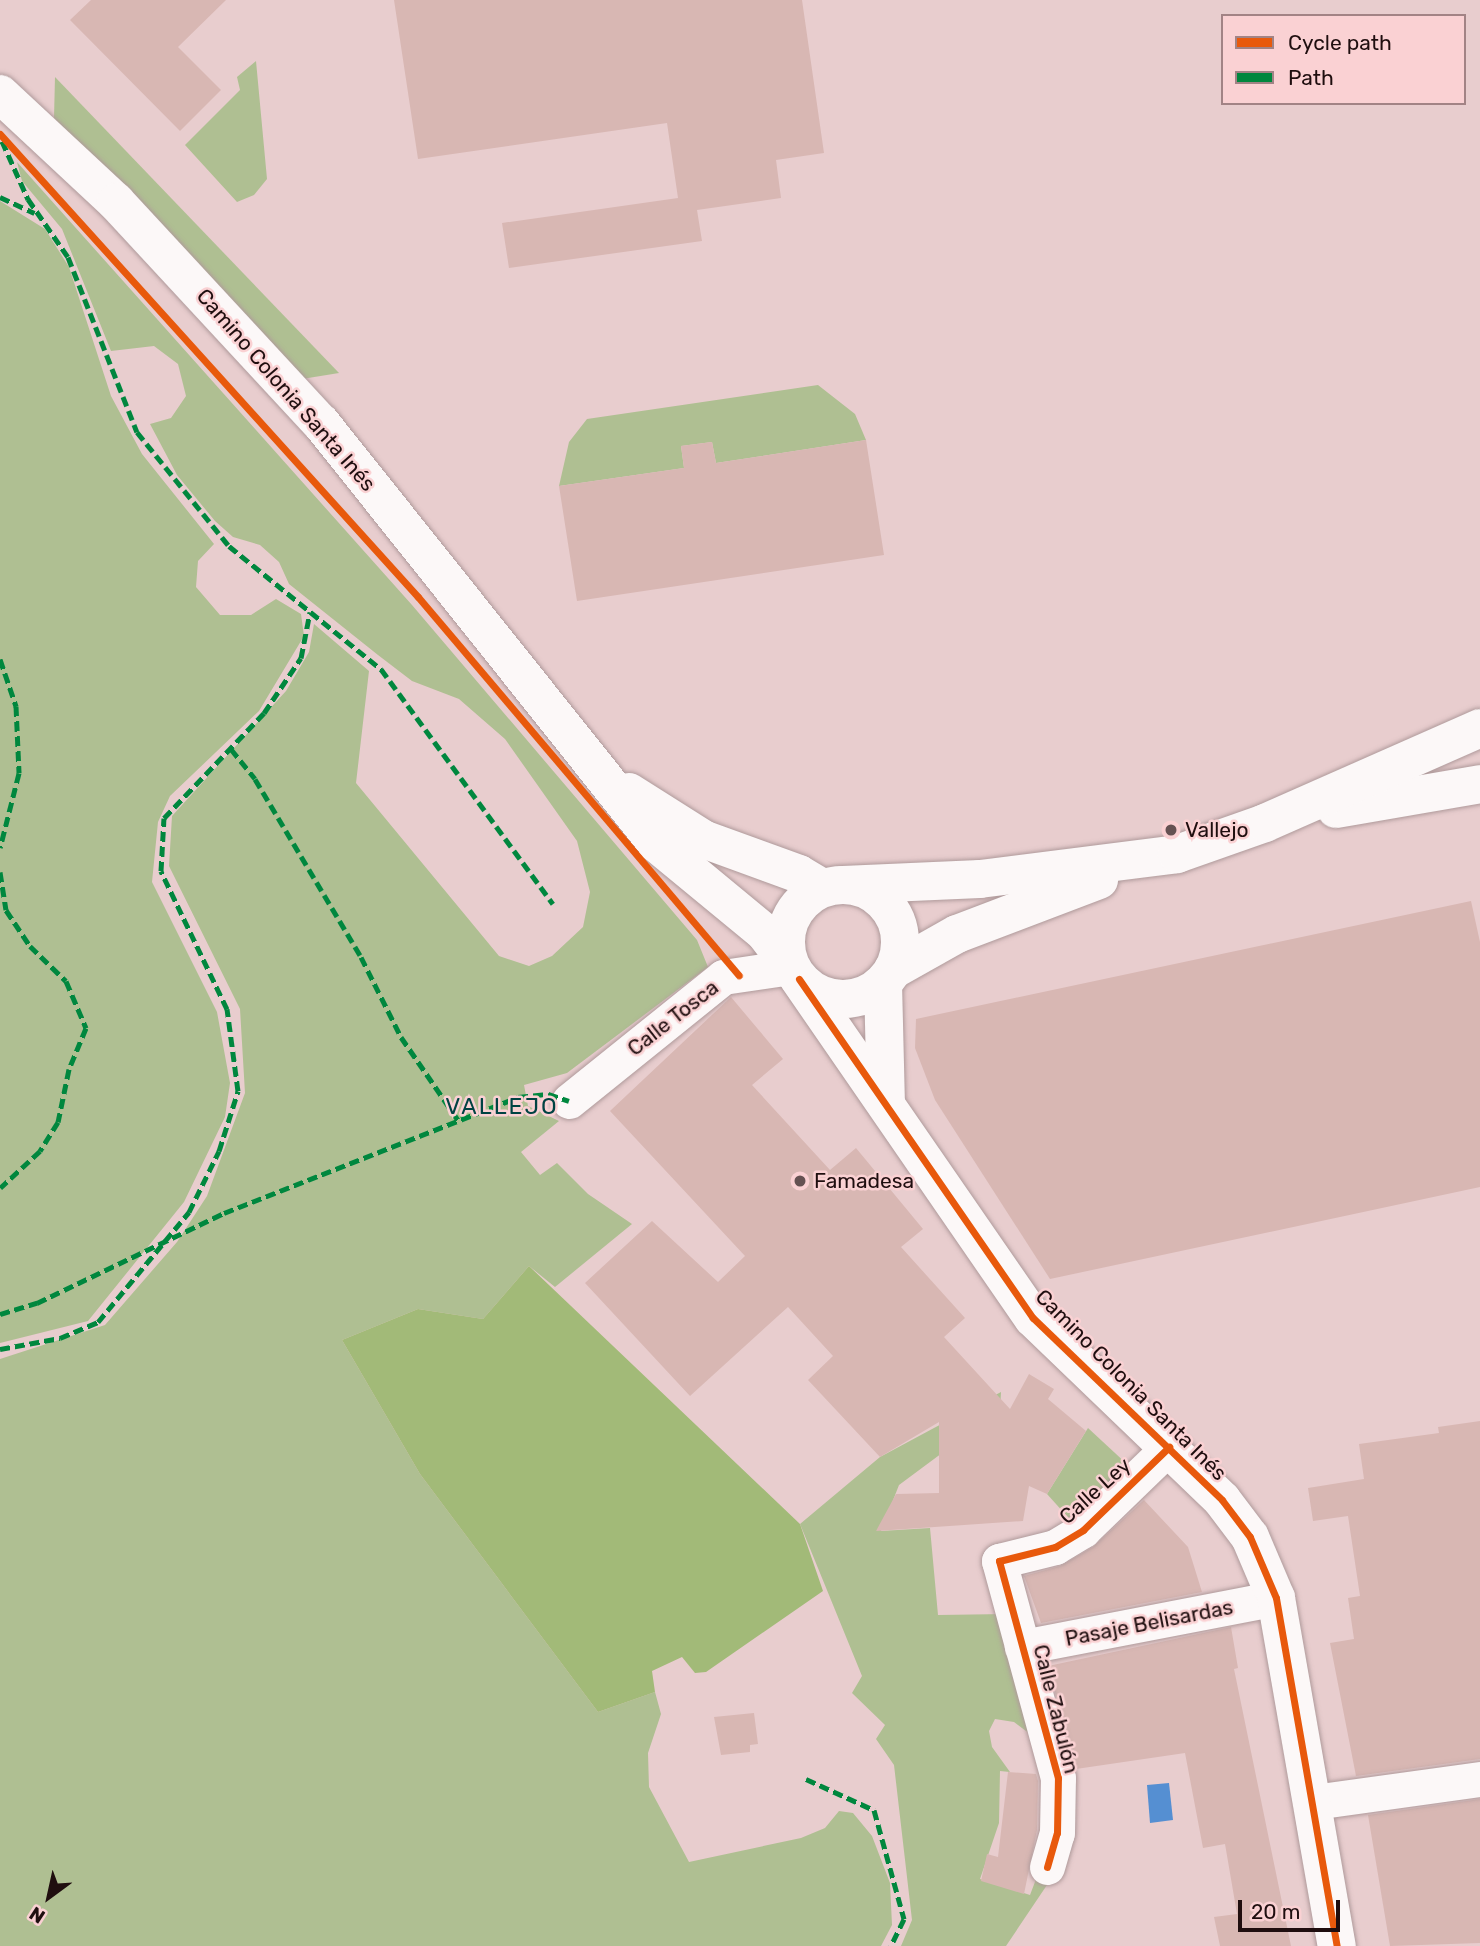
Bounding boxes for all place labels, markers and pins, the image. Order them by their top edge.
place label: Vallejo [1185,817,1249,843]
marker: Vallejo [1163,822,1179,838]
place label: Famadesa [814,1168,914,1194]
marker: Famadesa [792,1173,808,1189]

